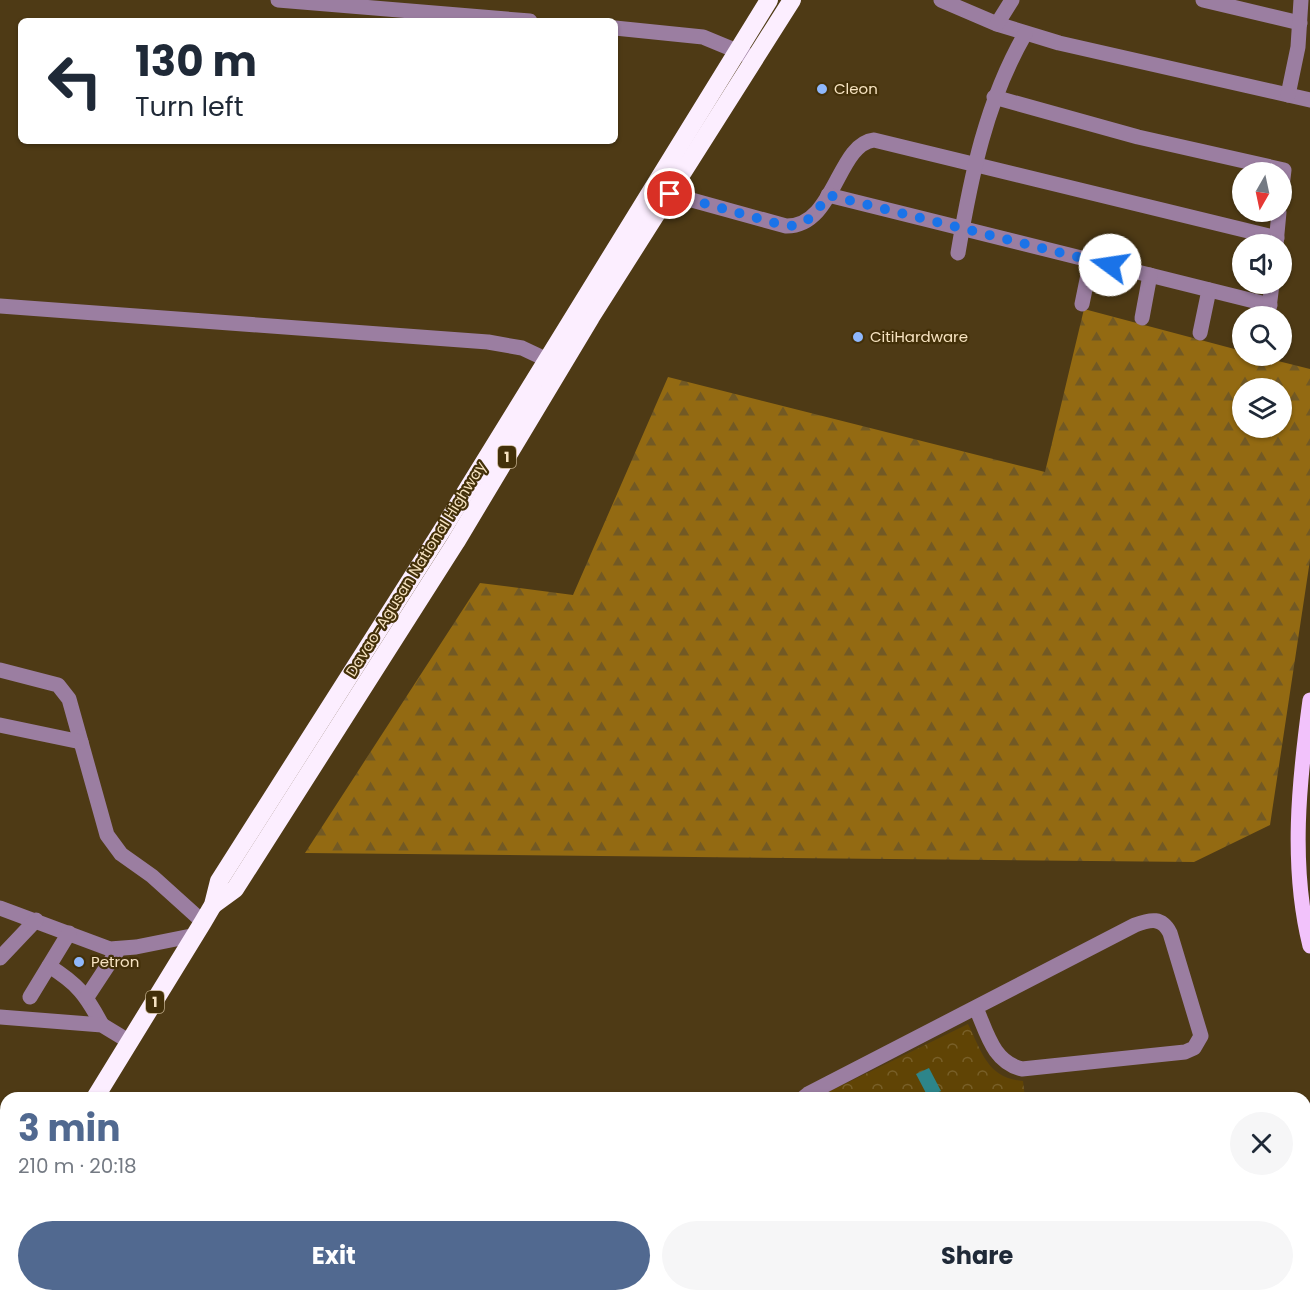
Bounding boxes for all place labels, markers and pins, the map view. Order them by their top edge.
place label: Cleon [834,78,878,99]
marker: Cleon [815,82,829,96]
pin [644,168,695,219]
place label: CitiHardware [870,326,968,347]
marker: CitiHardware [851,330,865,344]
place label: Petron [91,951,139,972]
marker: Petron [72,955,86,969]

